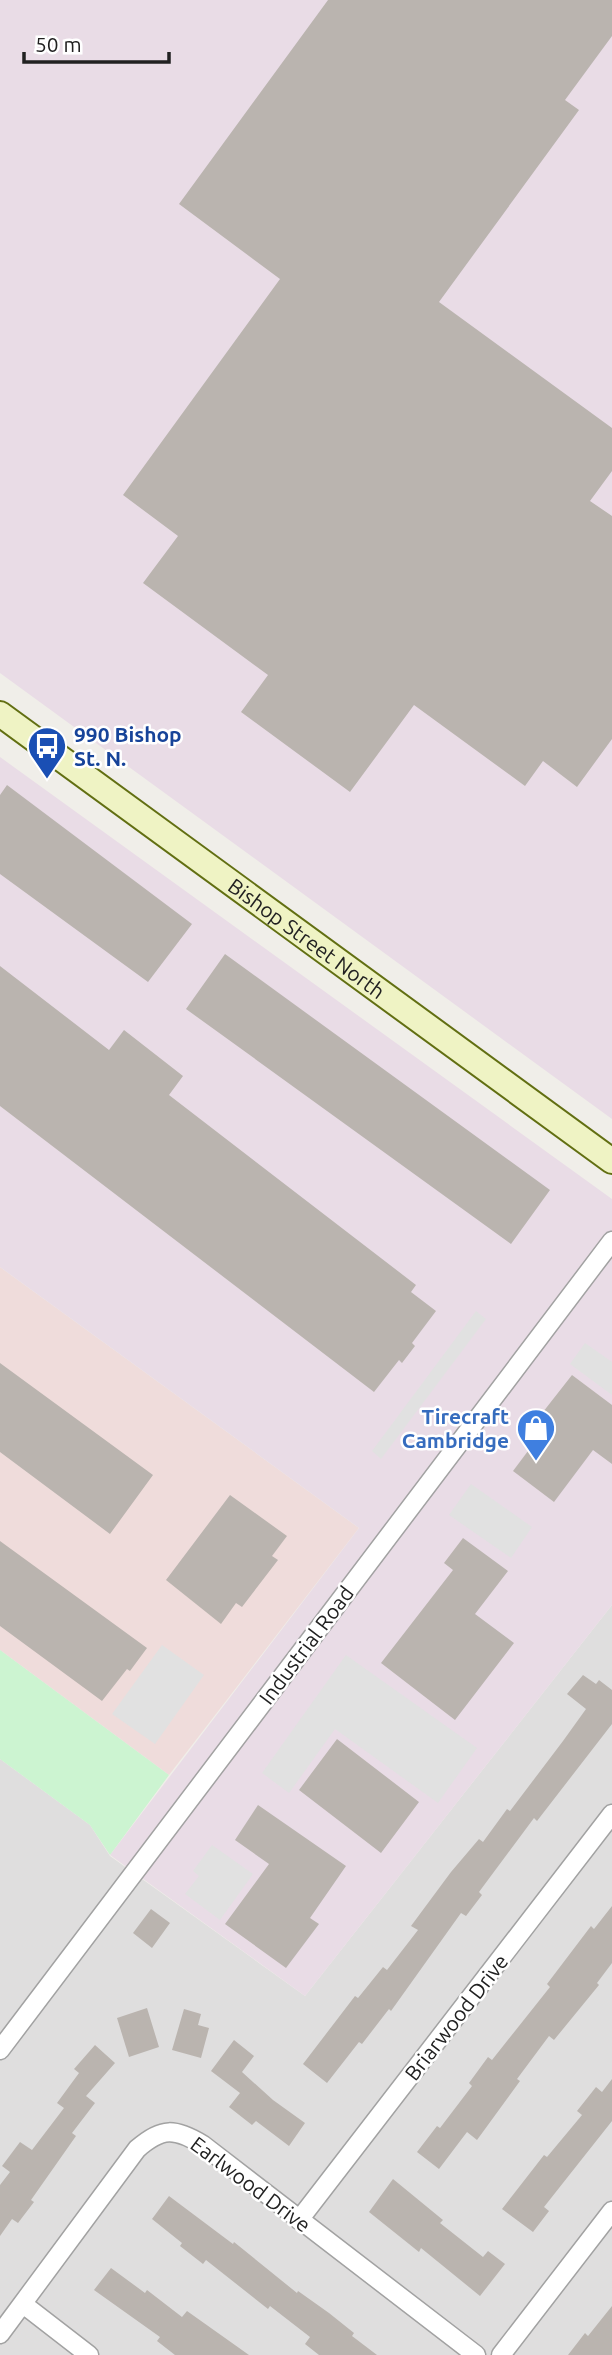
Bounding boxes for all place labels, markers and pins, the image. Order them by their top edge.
place label: 990 Bishop St. N. [74,722,182,770]
bus stop icon: 990 Bishop St. N. [26,725,68,780]
place label: Tirecraft Cambridge [402,1404,509,1452]
shop icon: Tirecraft Cambridge [515,1407,557,1462]

